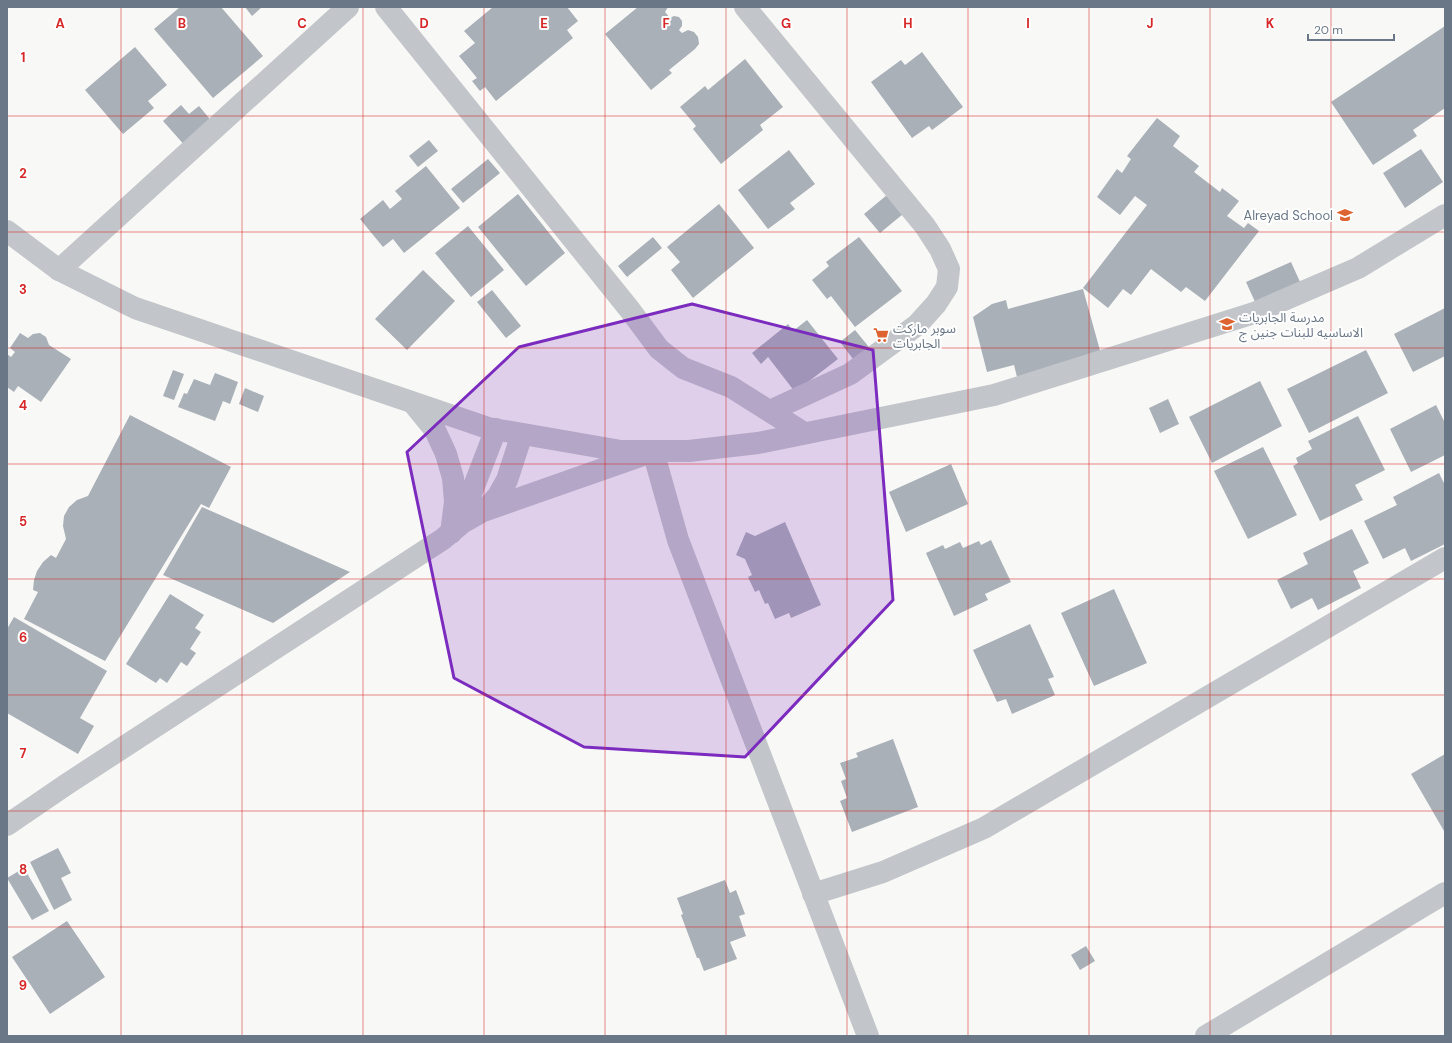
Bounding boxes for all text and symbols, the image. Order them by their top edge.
text: A [55,15,65,32]
text: B [178,15,186,32]
text: C [297,15,307,32]
text: D [419,15,429,32]
text: E [540,15,548,32]
text: F [662,15,670,32]
text: G [781,15,791,32]
text: H [903,15,913,32]
text: I [1026,15,1030,32]
text: J [1146,15,1154,32]
text: K [1266,15,1275,32]
scale bar [1308,16,1394,42]
text: 20 m [1314,22,1343,38]
text: 1 [21,49,25,66]
text: 2 [19,165,27,182]
school or university icon: Alreyad School [1336,206,1354,224]
place label: Alreyad School [1244,207,1333,224]
text: 3 [19,281,27,298]
place label: مدرسة الجابريات الاساسيه للبنات جنين ج [1239,309,1363,343]
school or university icon: مدرسة الجابريات الاساسيه للبنات جنين ج [1218,315,1236,333]
place label: سوبر ماركت الجابريات [893,320,956,352]
supermarket icon: سوبر ماركت الجابريات [872,326,890,344]
text: 4 [19,397,27,414]
text: 5 [19,513,27,530]
text: 6 [19,629,27,646]
text: 7 [20,745,27,762]
text: 8 [19,861,27,878]
text: 9 [19,977,27,994]

